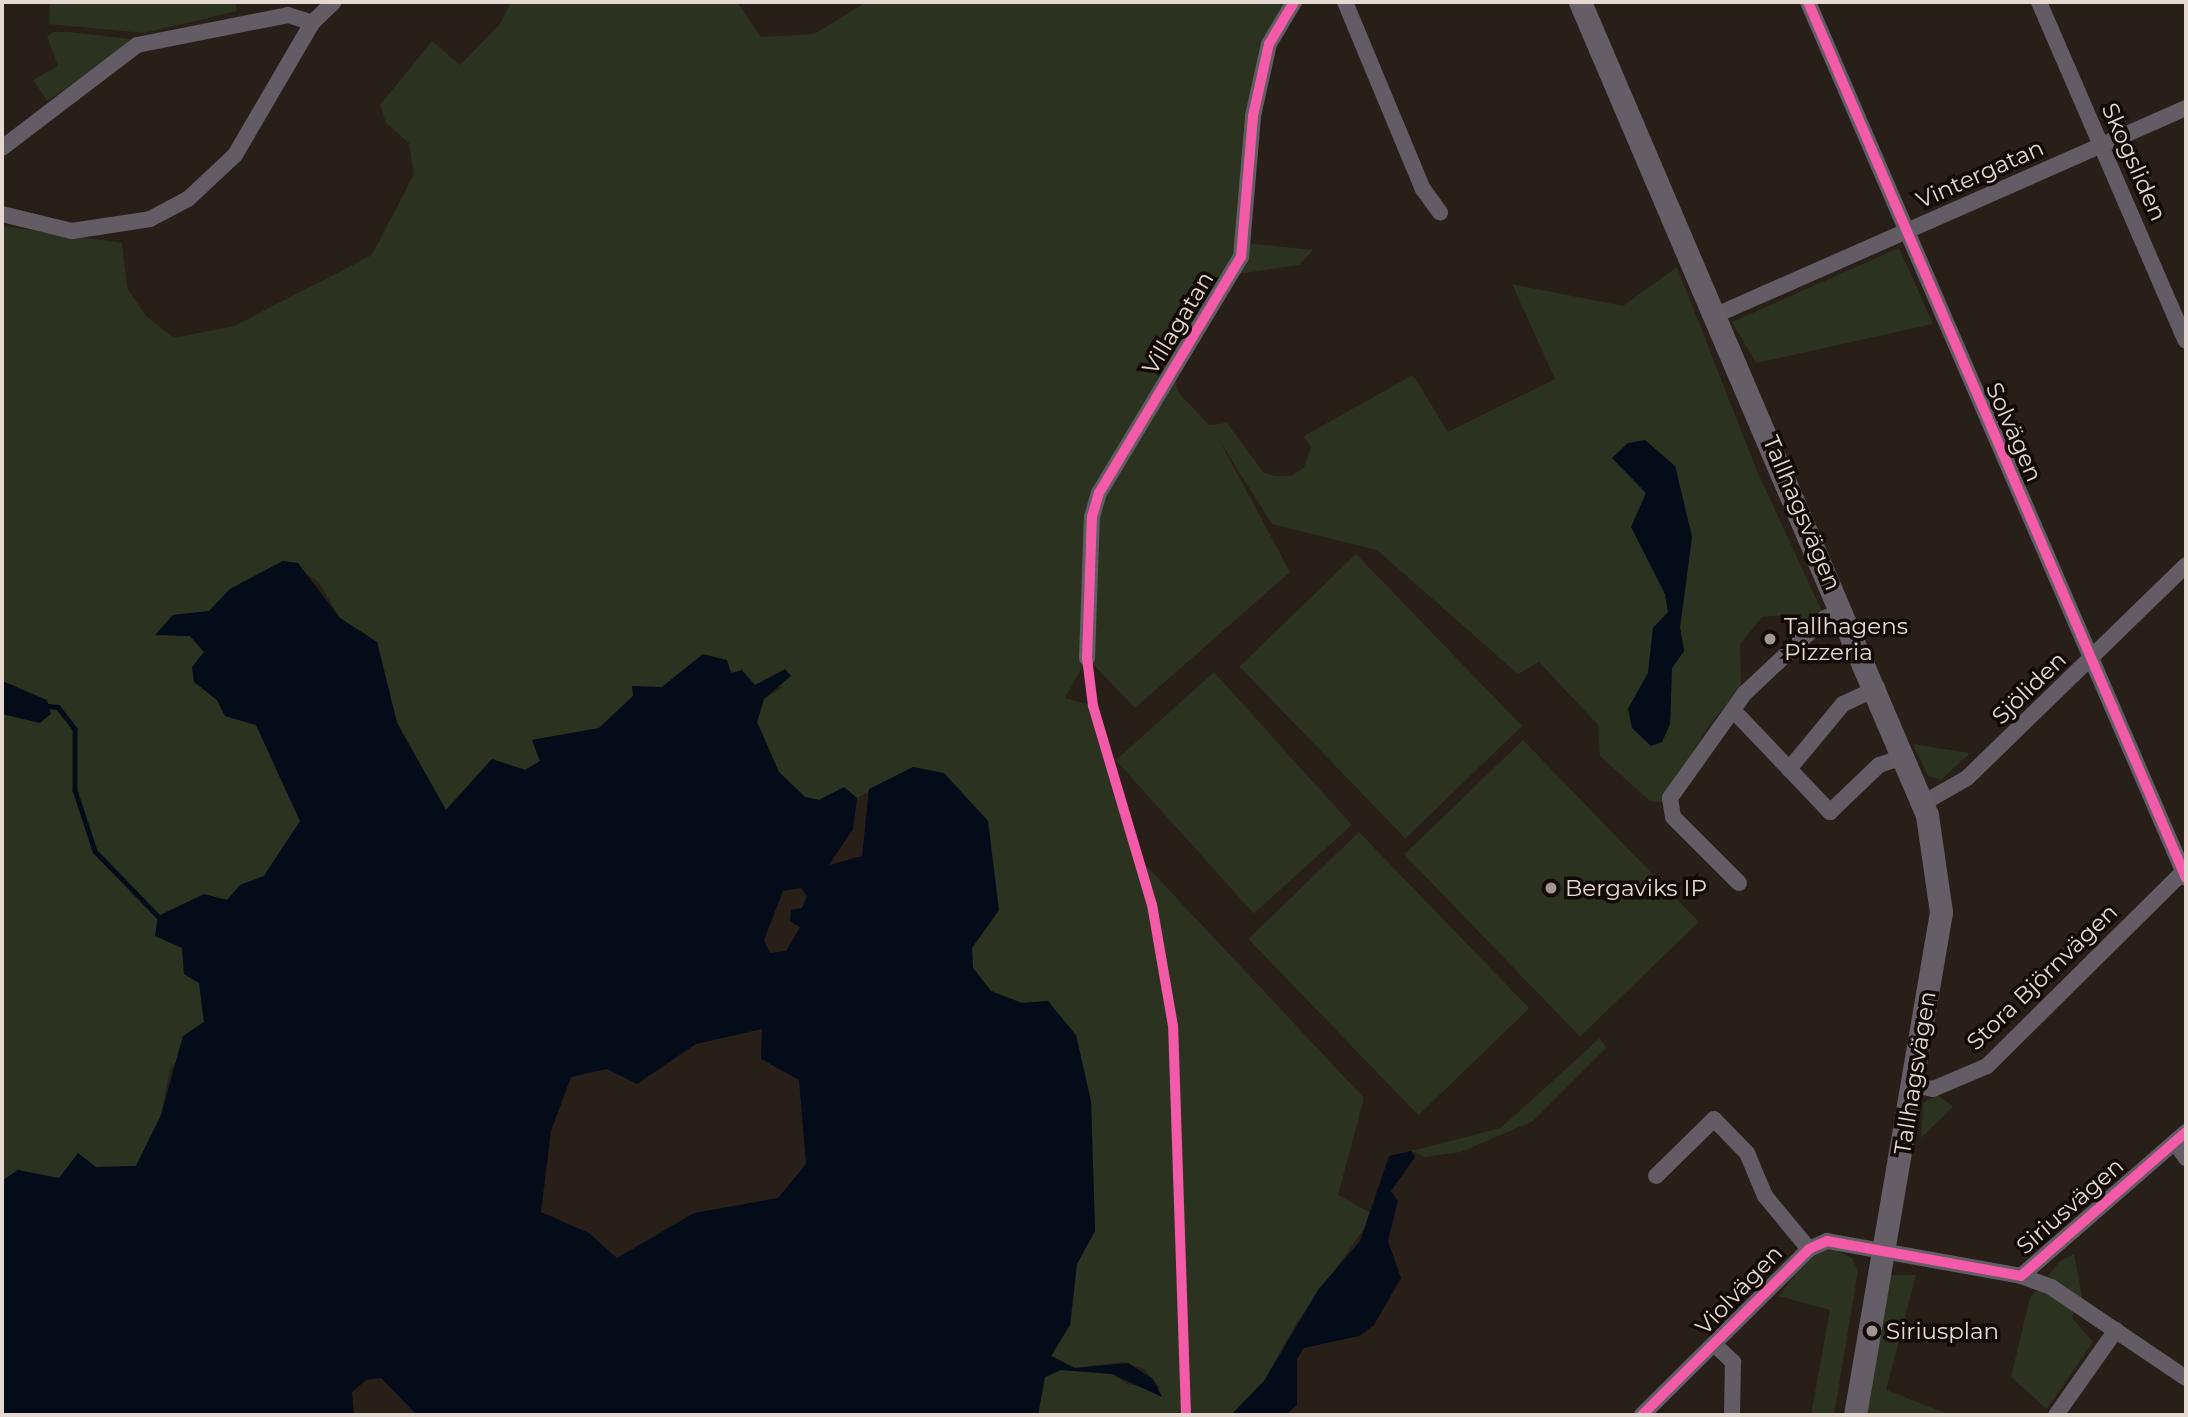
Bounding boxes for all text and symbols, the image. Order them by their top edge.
street label: Skogsliden [2096,99,2172,225]
street label: Vintergatan [1912,134,2048,214]
street label: Villagatan [1137,267,1219,379]
street label: Solvägen [1980,378,2048,486]
street label: Tallhagsvägen [1757,432,1847,594]
place label: Tallhagens Pizzeria [1784,612,1908,666]
marker: Tallhagens Pizzeria [1762,631,1778,647]
street label: Sjöliden [1986,646,2072,730]
place label: Bergaviks IP [1565,874,1707,902]
marker: Bergaviks IP [1543,880,1559,896]
street label: Stora Björnvägen [1961,898,2123,1056]
street label: Tallhagsvägen [1888,989,1942,1157]
street label: Siriusvägen [2011,1152,2129,1260]
street label: Violvägen [1690,1240,1788,1340]
place label: Siriusplan [1886,1317,1999,1345]
marker: Siriusplan [1864,1323,1880,1339]

